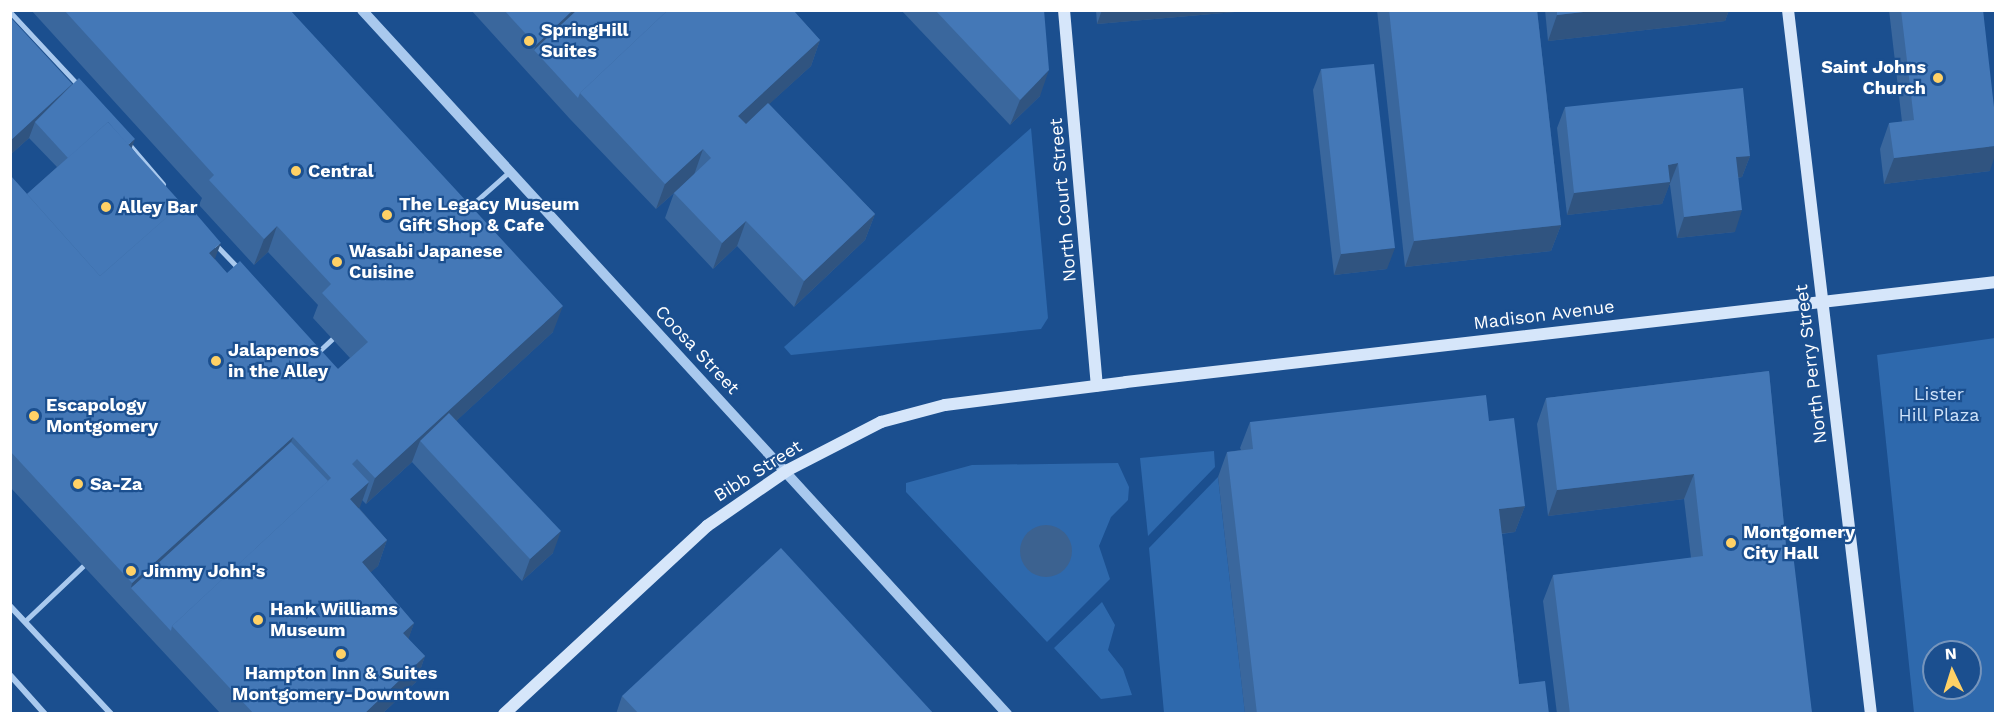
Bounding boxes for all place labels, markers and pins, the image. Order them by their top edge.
place label: SpringHill Suites [541,20,628,63]
marker: SpringHill Suites [522,34,536,48]
place label: Saint Johns Church [1821,57,1926,100]
marker: Saint Johns Church [1931,71,1945,85]
place label: Central [308,160,374,182]
marker: Central [289,164,303,178]
place label: The Legacy Museum Gift Shop & Cafe [399,194,580,236]
place label: Alley Bar [118,196,198,218]
marker: Alley Bar [99,200,113,214]
marker: The Legacy Museum Gift Shop & Cafe [380,208,394,222]
place label: Wasabi Japanese Cuisine [349,241,503,284]
marker: Wasabi Japanese Cuisine [330,255,344,269]
place label: Jalapenos in the Alley [228,340,329,382]
marker: Jalapenos in the Alley [209,354,223,368]
place label: Escapology Montgomery [46,395,158,438]
marker: Escapology Montgomery [27,409,41,423]
place label: Sa-Za [90,473,142,495]
marker: Sa-Za [71,477,85,491]
place label: Montgomery City Hall [1743,522,1855,564]
marker: Montgomery City Hall [1724,536,1738,550]
place label: Jimmy John's [143,560,266,582]
marker: Jimmy John's [124,564,138,578]
place label: Hank Williams Museum [270,599,398,642]
marker: Hank Williams Museum [251,613,265,627]
marker: Hampton Inn & Suites Montgomery-Downtown [334,647,348,661]
place label: Hampton Inn & Suites Montgomery-Downtown [232,663,450,706]

